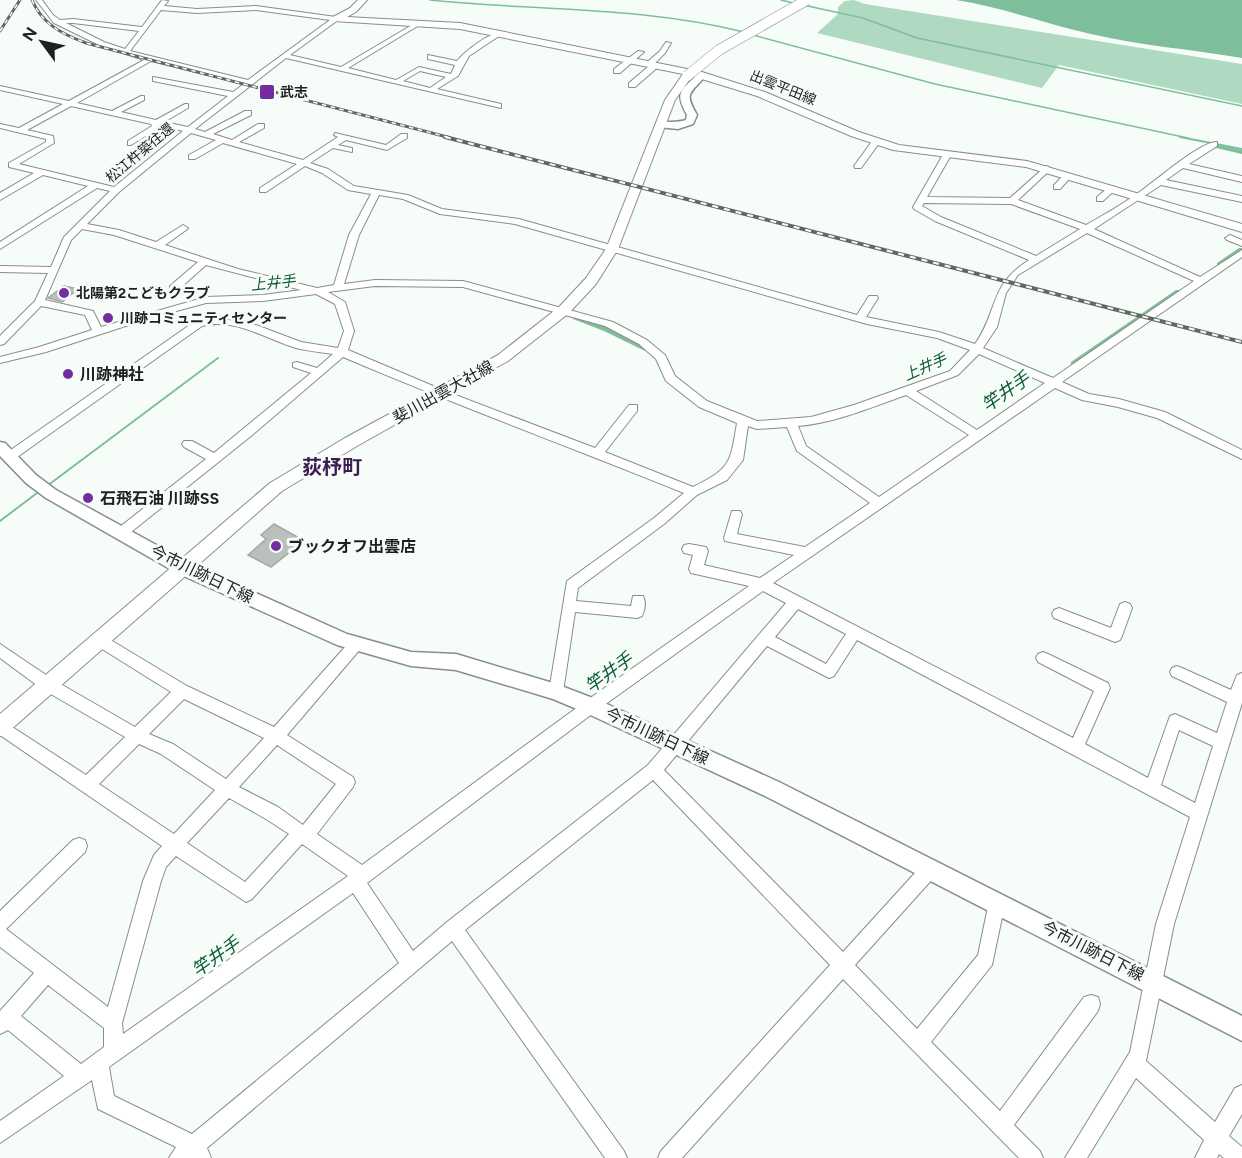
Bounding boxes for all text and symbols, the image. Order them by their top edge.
north arrow [12,12,72,72]
text: N [19,24,41,44]
street label: 出雲平田線 [747,67,819,109]
marker: 武志 [258,83,276,101]
place label: 武志 [280,84,308,101]
street label: 松江杵築往還 [102,119,178,187]
water label: 上井手 [250,272,297,294]
place label: 北陽第2こどもクラブ [76,285,210,302]
marker: 北陽第2こどもクラブ [57,286,71,300]
place label: 川跡コミュニティセンター [120,310,287,327]
marker: 川跡コミュニティセンター [101,311,115,325]
water label: 上井手 [901,349,950,384]
street label: 斐川出雲大社線 [389,357,497,427]
place label: 川跡神社 [80,365,144,384]
marker: 川跡神社 [61,367,75,381]
water label: 竿井手 [978,367,1035,416]
district label: 荻杼町 [302,455,362,479]
place label: 石飛石油 川跡SS [100,489,220,508]
marker: 石飛石油 川跡SS [81,491,95,505]
place label: ブックオフ出雲店 [288,537,416,556]
marker: ブックオフ出雲店 [269,539,283,553]
street label: 今市川跡日下線 [147,541,257,607]
water label: 竿井手 [581,648,638,698]
street label: 今市川跡日下線 [602,704,712,768]
street label: 今市川跡日下線 [1039,917,1147,985]
water label: 竿井手 [188,932,245,981]

